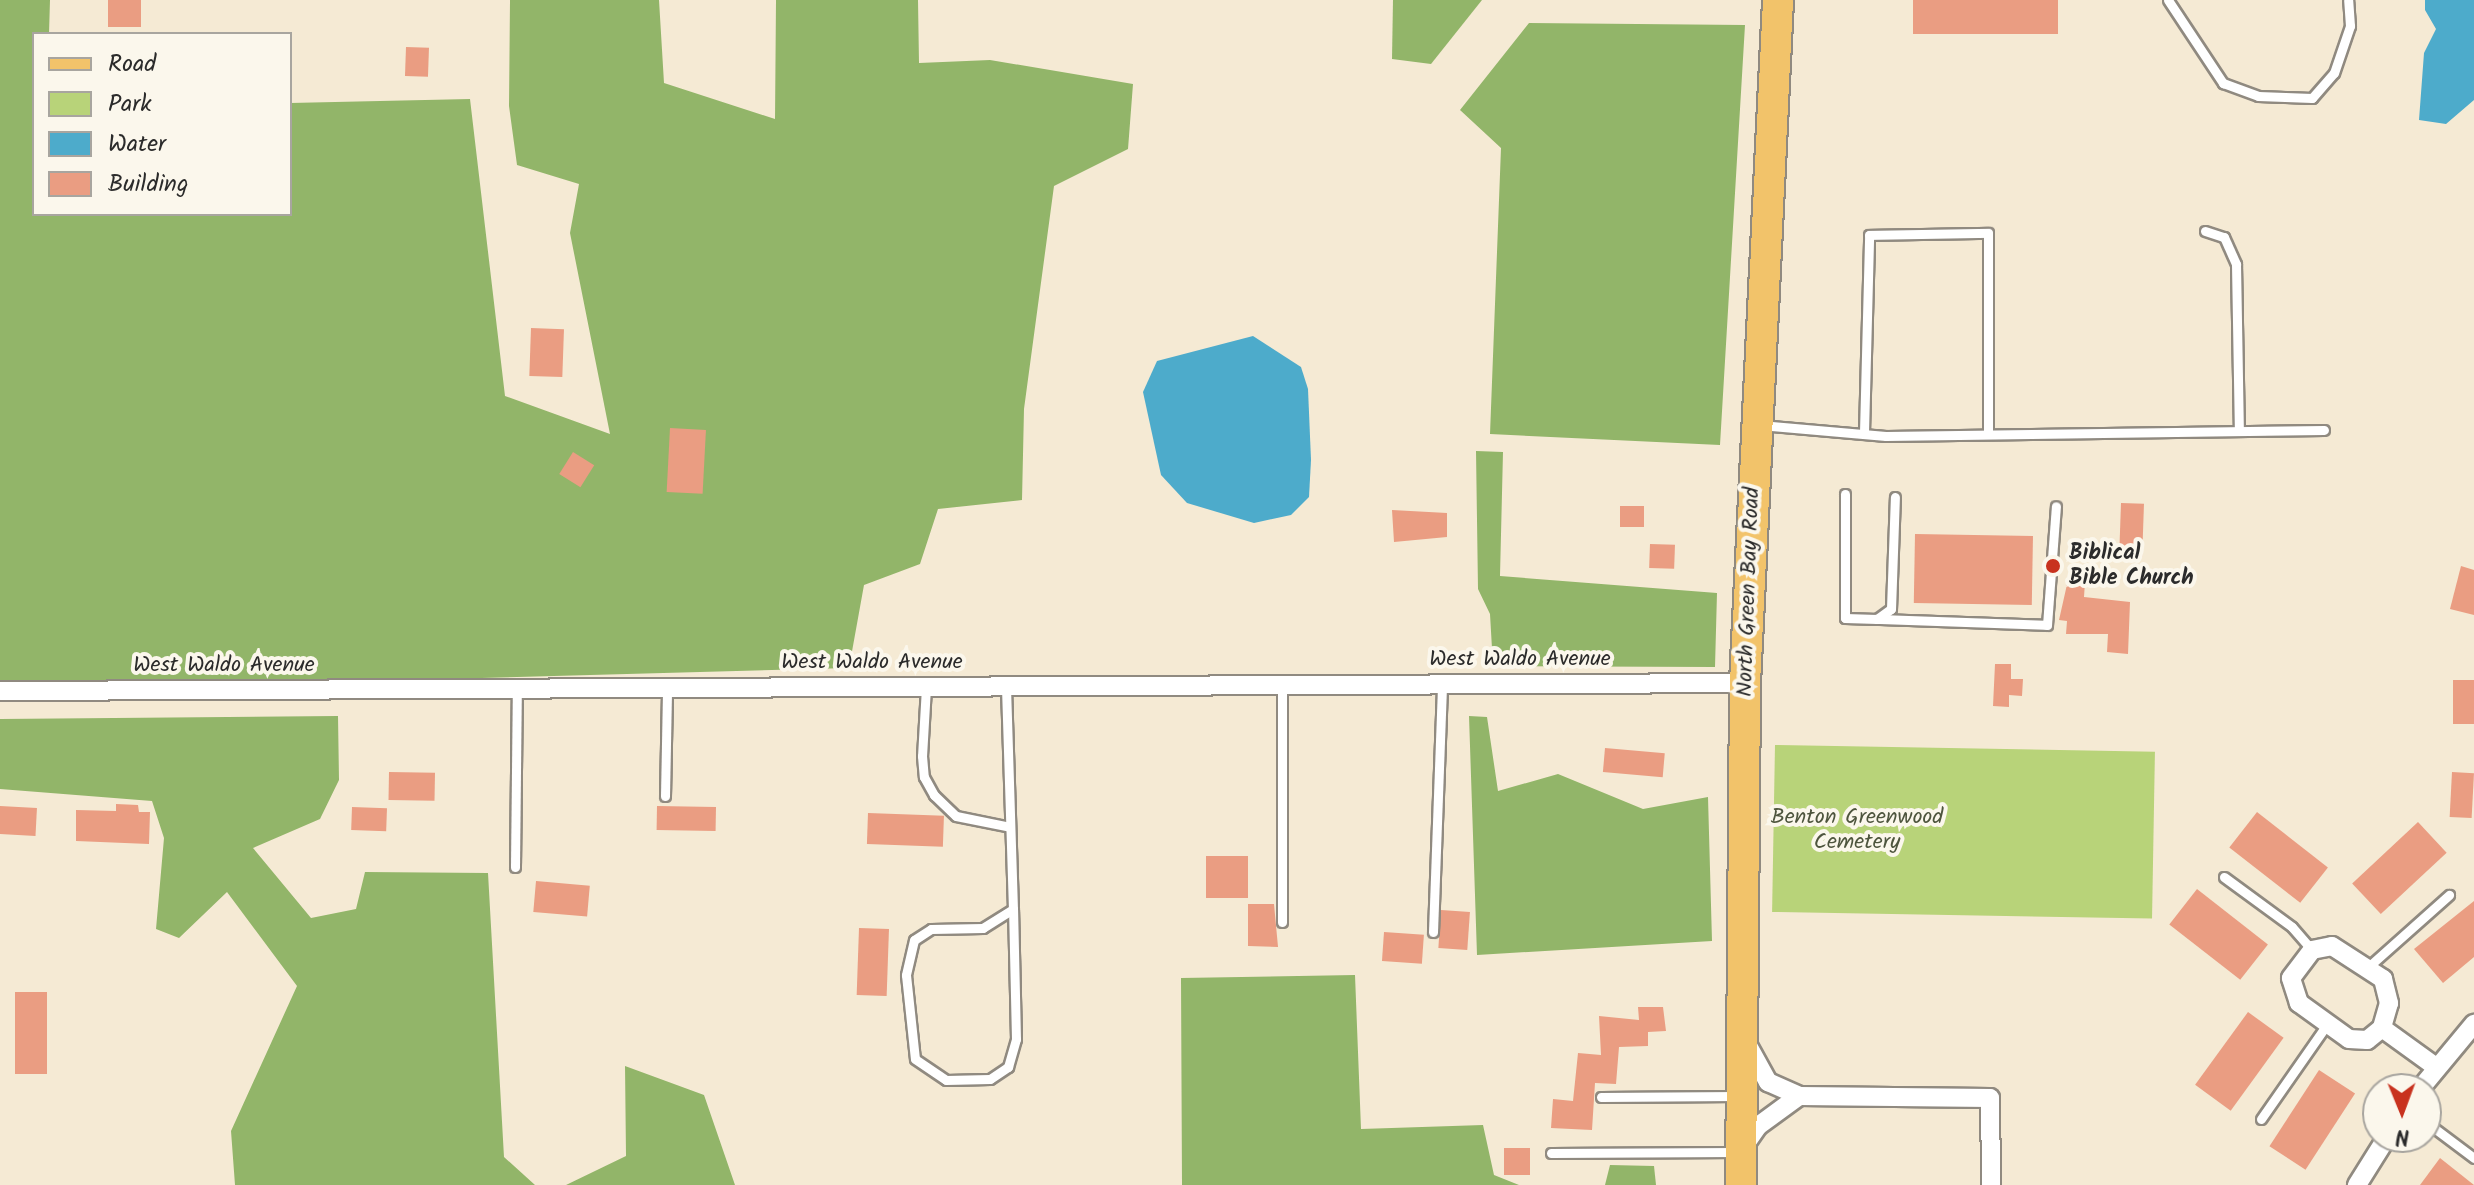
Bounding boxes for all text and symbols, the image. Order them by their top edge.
legend [32,32,292,216]
text: Road [108,45,156,84]
text: Park [108,85,152,124]
text: Water [108,125,166,164]
text: Building [108,165,188,204]
street label: North Green Bay Road [1732,487,1766,697]
place label: Biblical Bible Church [2069,540,2194,592]
marker: Biblical Bible Church [2044,557,2062,575]
street label: West Waldo Avenue [1429,647,1611,673]
street label: West Waldo Avenue [781,650,963,676]
street label: West Waldo Avenue [133,653,315,679]
park label: Benton Greenwood Cemetery [1771,804,1943,856]
north arrow [2362,1073,2442,1153]
text: N [2395,1118,2410,1153]

